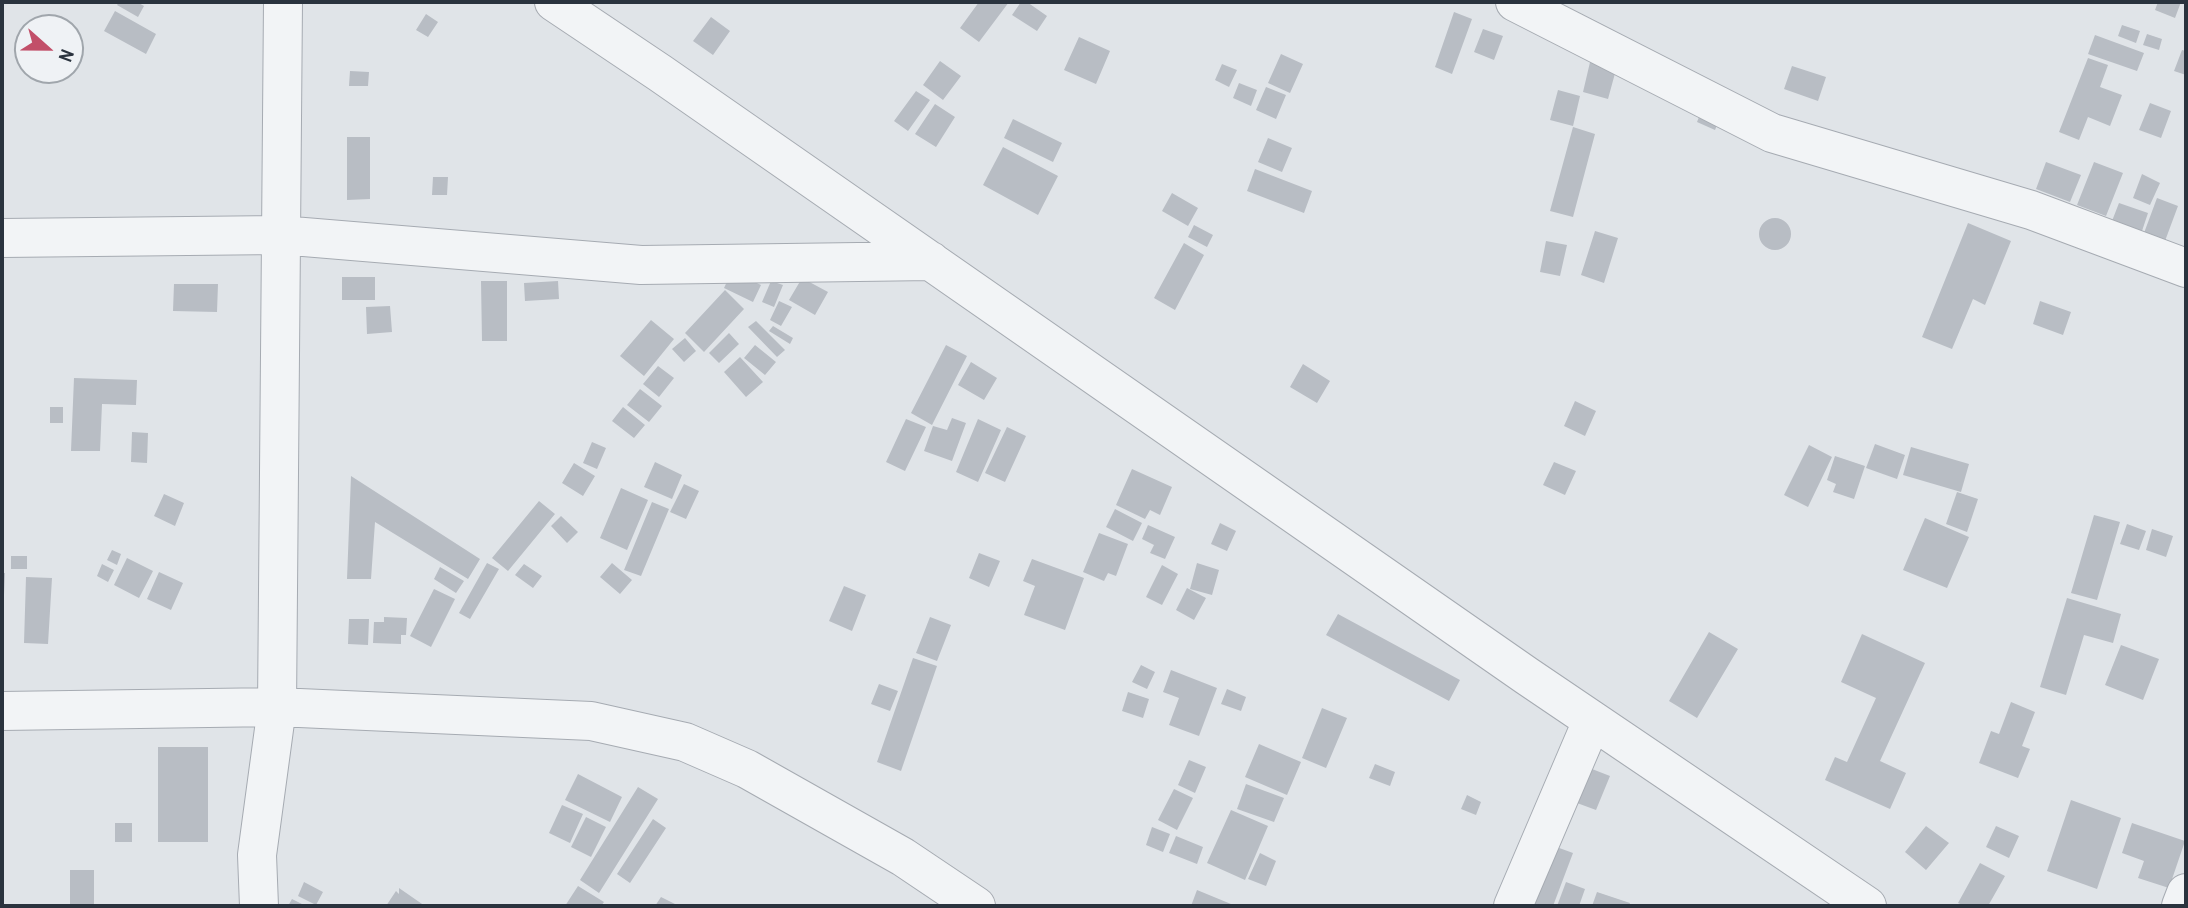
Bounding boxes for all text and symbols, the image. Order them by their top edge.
north arrow [14,14,84,84]
text: N [53,46,81,66]

